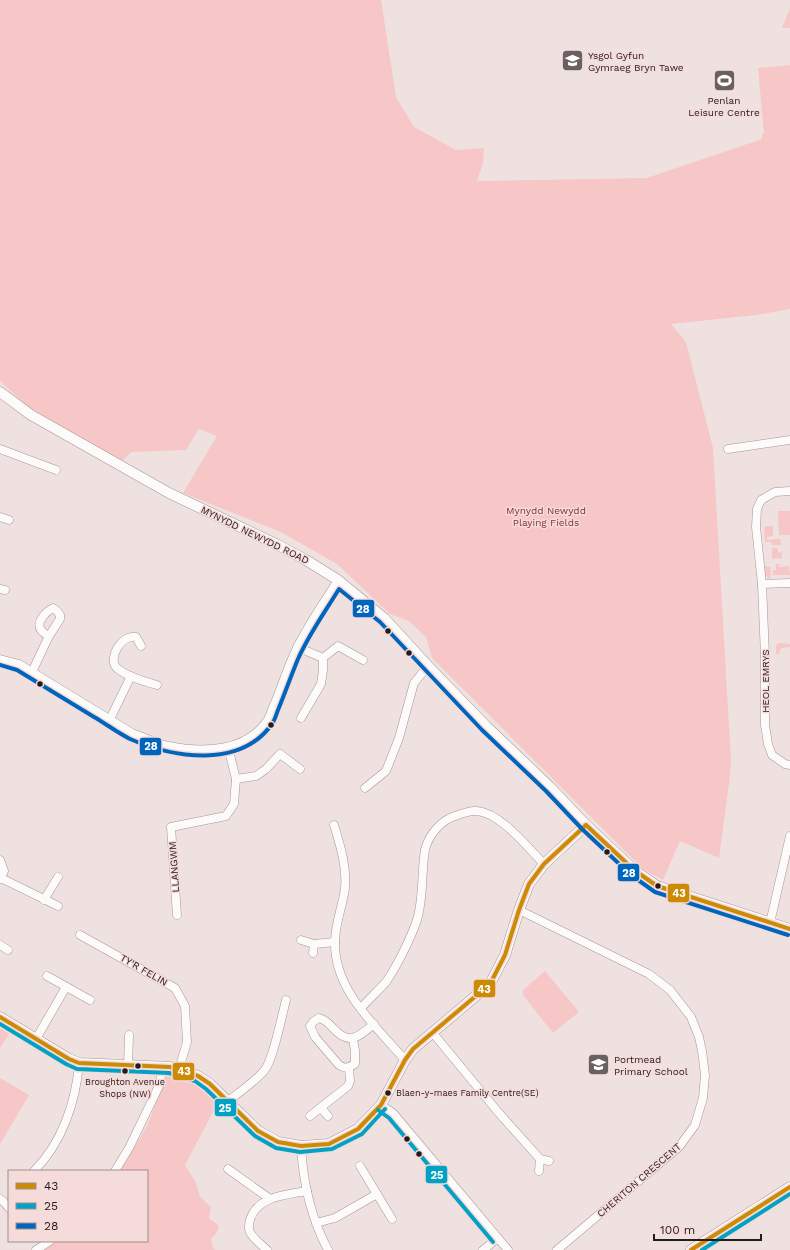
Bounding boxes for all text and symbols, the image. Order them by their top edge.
school or university icon: Ysgol Gyfun Gymraeg Bryn Tawe [560,48,586,74]
place label: Ysgol Gyfun Gymraeg Bryn Tawe [588,50,684,73]
sports icon: Penlan Leisure Centre [711,67,737,93]
place label: Penlan Leisure Centre [688,95,760,118]
street label: MYNYDD NEWYDD ROAD [199,504,311,566]
park label: Mynydd Newydd Playing Fields [506,505,586,528]
line badge: 28 [352,599,375,618]
text: 28 [356,603,370,616]
unlabelled marker [383,626,393,636]
unlabelled marker [404,648,414,658]
street label: HEOL EMRYS [760,649,771,713]
unlabelled marker [35,679,45,689]
unlabelled marker [266,720,276,730]
line badge: 28 [139,737,162,756]
text: 28 [144,740,158,753]
street label: LLANGWM [167,841,181,893]
unlabelled marker [602,847,612,857]
line badge: 28 [617,863,640,882]
text: 28 [622,867,636,880]
unlabelled marker [653,881,663,891]
line badge: 43 [667,883,690,903]
text: 43 [672,887,686,900]
street label: TY'R FELIN [118,952,170,988]
line badge: 43 [473,979,496,998]
text: 43 [477,983,491,996]
school or university icon: Portmead Primary School [585,1052,611,1078]
place label: Portmead Primary School [614,1054,688,1077]
unlabelled marker [133,1061,143,1071]
line badge: 43 [172,1062,195,1081]
text: 43 [177,1065,191,1078]
marker: Broughton Avenue Shops (NW) [120,1066,130,1076]
place label: Broughton Avenue Shops (NW) [85,1077,165,1099]
marker: Blaen-y-maes Family Centre(SE) [383,1088,393,1098]
place label: Blaen-y-maes Family Centre(SE) [396,1088,539,1098]
line badge: 25 [214,1098,237,1117]
text: 25 [219,1102,231,1115]
unlabelled marker [402,1134,412,1144]
street label: CHERITON CRESCENT [595,1141,683,1219]
unlabelled marker [414,1149,424,1159]
line badge: 25 [425,1165,448,1184]
text: 25 [431,1169,443,1182]
legend [8,1170,148,1242]
text: 43 [44,1179,58,1193]
text: 25 [44,1199,58,1213]
scale bar [654,1216,761,1242]
text: 28 [44,1219,58,1233]
text: 100 m [660,1223,695,1237]

